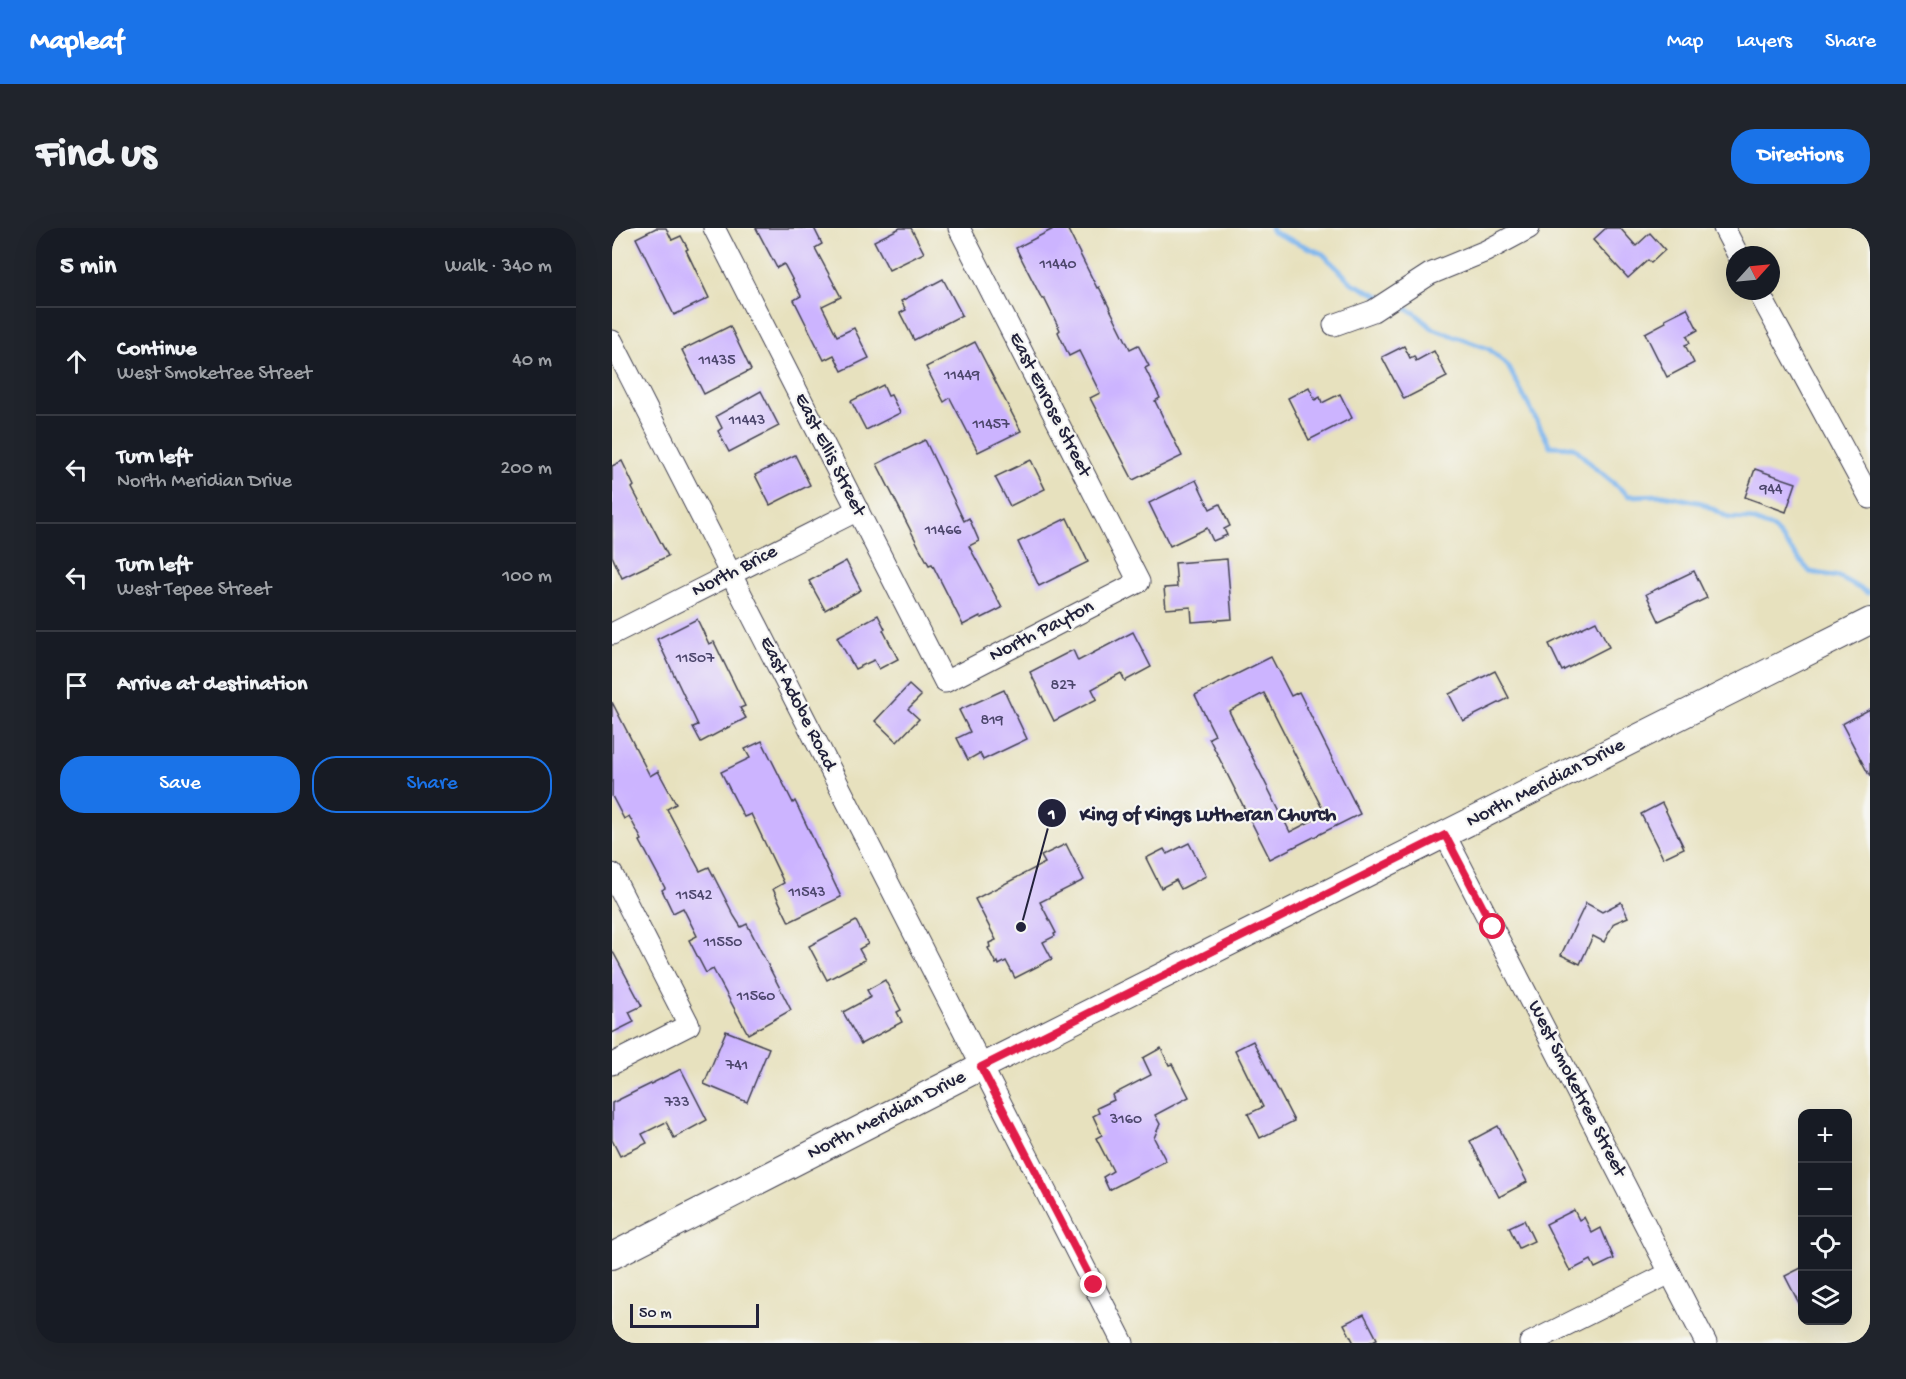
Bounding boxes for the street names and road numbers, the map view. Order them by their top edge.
street label: East Enrose Street [1003,329,1096,483]
street label: East Ellis Street [788,390,871,522]
street label: North Brice [688,540,782,603]
street label: North Payton [986,596,1099,668]
street label: East Adobe Road [753,633,842,777]
street label: North Meridian Drive [1463,734,1630,834]
street label: West Smoketree Street [1522,997,1631,1183]
street label: North Meridian Drive [804,1066,971,1166]

